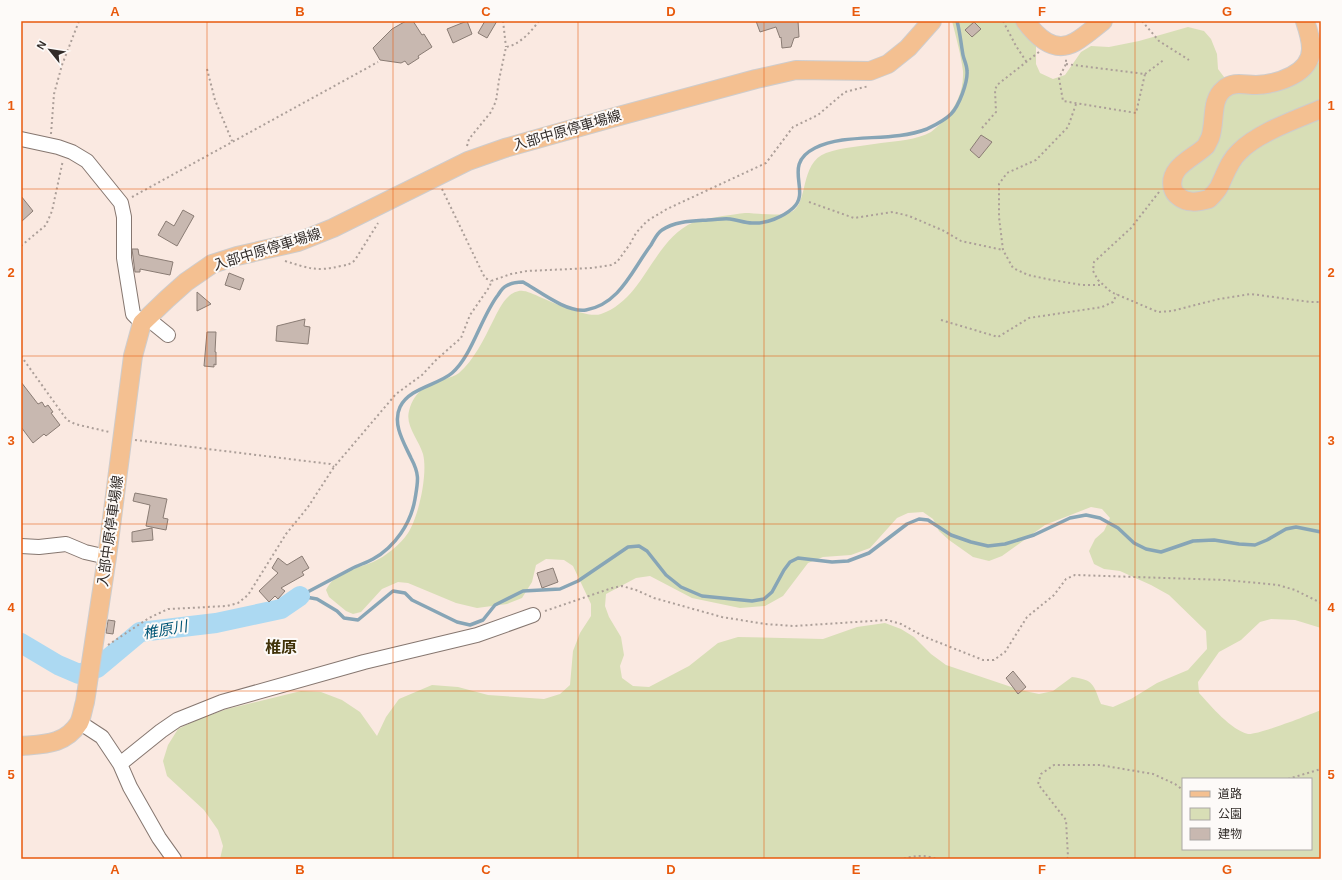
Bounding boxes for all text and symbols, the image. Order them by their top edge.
text: A [110,4,120,19]
text: B [295,4,305,19]
text: C [481,4,491,19]
text: D [666,4,676,19]
text: E [852,4,861,19]
text: F [1038,4,1046,19]
text: G [1222,4,1232,19]
north arrow [30,30,70,70]
text: N [34,39,49,51]
text: 1 [7,98,15,113]
text: 1 [1327,98,1335,113]
street label: 入部中原停車場線 [511,107,623,153]
street label: 入部中原停車場線 [211,225,323,273]
text: 2 [7,265,15,280]
text: 2 [1327,265,1335,280]
text: 3 [7,433,15,448]
text: 3 [1327,433,1335,448]
street label: 入部中原停車場線 [94,474,126,588]
text: 4 [7,600,15,615]
text: 4 [1327,600,1335,615]
water label: 椎原川 [141,617,191,642]
district label: 椎原 [265,639,297,656]
text: 5 [7,767,15,782]
text: 5 [1327,767,1335,782]
legend [1182,778,1312,850]
text: 道路 [1218,787,1242,801]
text: 公園 [1218,807,1242,821]
text: 建物 [1218,827,1242,841]
text: A [110,862,120,877]
text: B [295,862,305,877]
text: C [481,862,491,877]
text: D [666,862,676,877]
text: E [852,862,861,877]
text: F [1038,862,1046,877]
text: G [1222,862,1232,877]

